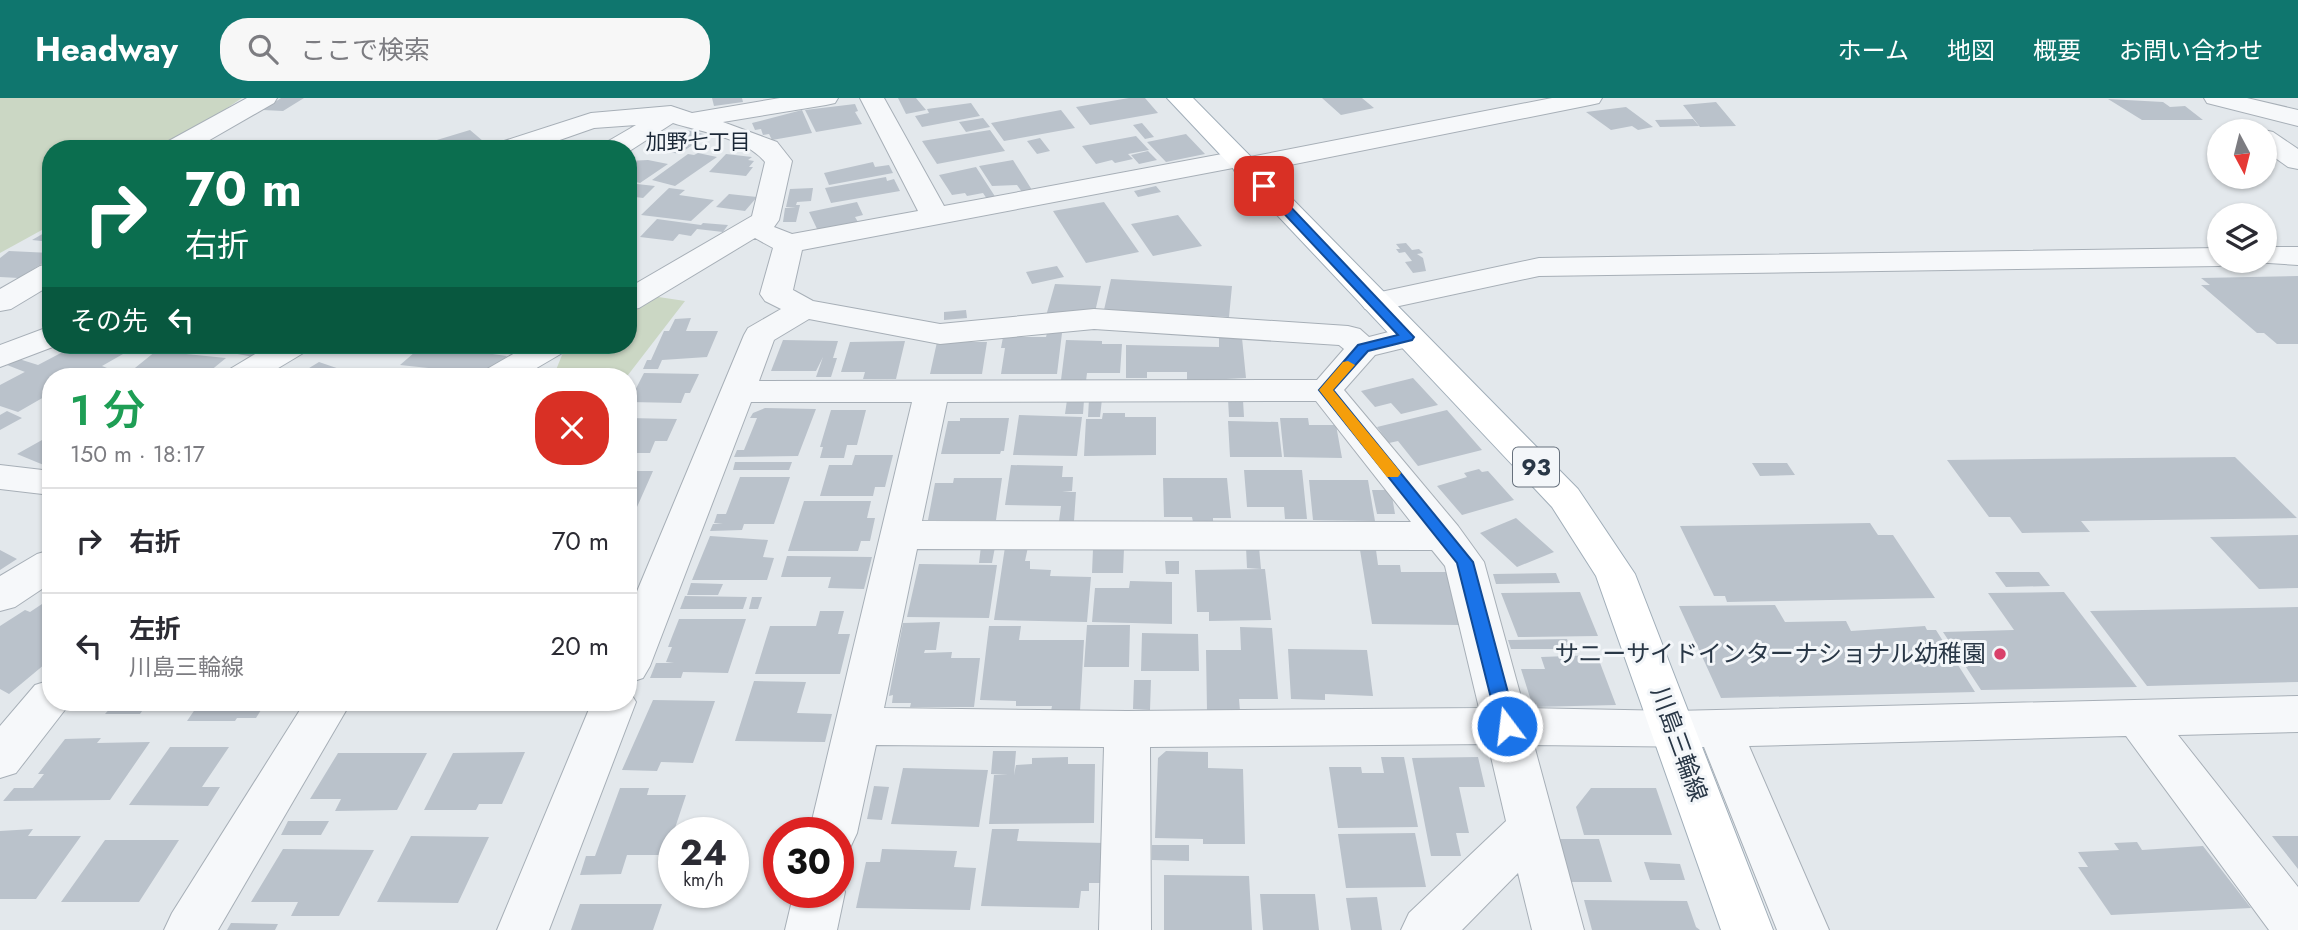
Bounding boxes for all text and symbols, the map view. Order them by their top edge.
search box [220,18,710,81]
text: Headway [35,26,178,73]
icon: search [244,30,282,68]
text: ここで検索 [300,31,430,69]
text: ホーム [1838,33,1909,68]
text: 地図 [1947,33,1995,68]
text: 概要 [2033,33,2081,68]
text: お問い合わせ [2119,33,2263,68]
north arrow [2207,119,2277,189]
map controls [2207,119,2277,273]
district label: 加野七丁目 [646,127,751,157]
text: 70 m [185,154,302,224]
pin [1234,156,1294,216]
icon: arrive [1245,167,1283,205]
icon: right [70,168,161,259]
button: layers [2207,203,2277,273]
text: 右折 [185,222,249,268]
icon: left [162,301,200,339]
text: その先 [70,302,148,340]
text: 1 分 [70,380,145,441]
button: close [535,391,609,465]
text: 150 m · 18:17 [70,437,205,471]
road number: 93 [1513,448,1559,486]
icon: right [70,522,108,560]
text: 70 m [552,522,609,560]
text: 右折 [129,523,181,561]
text: 左折 [129,610,181,648]
icon: left [70,627,108,665]
text: 20 m [551,627,609,665]
place label: サニーサイドインターナショナル幼稚園 [1554,636,1986,671]
marker: サニーサイドインターナショナル幼稚園 [1992,646,2008,662]
text: 川島三輪線 [129,650,244,684]
street label: 川島三輪線 [1643,681,1716,806]
position arrow [1470,689,1544,763]
speed limit sign: 30 [763,817,854,908]
text: 24 [680,828,727,878]
text: km/h [683,867,724,893]

